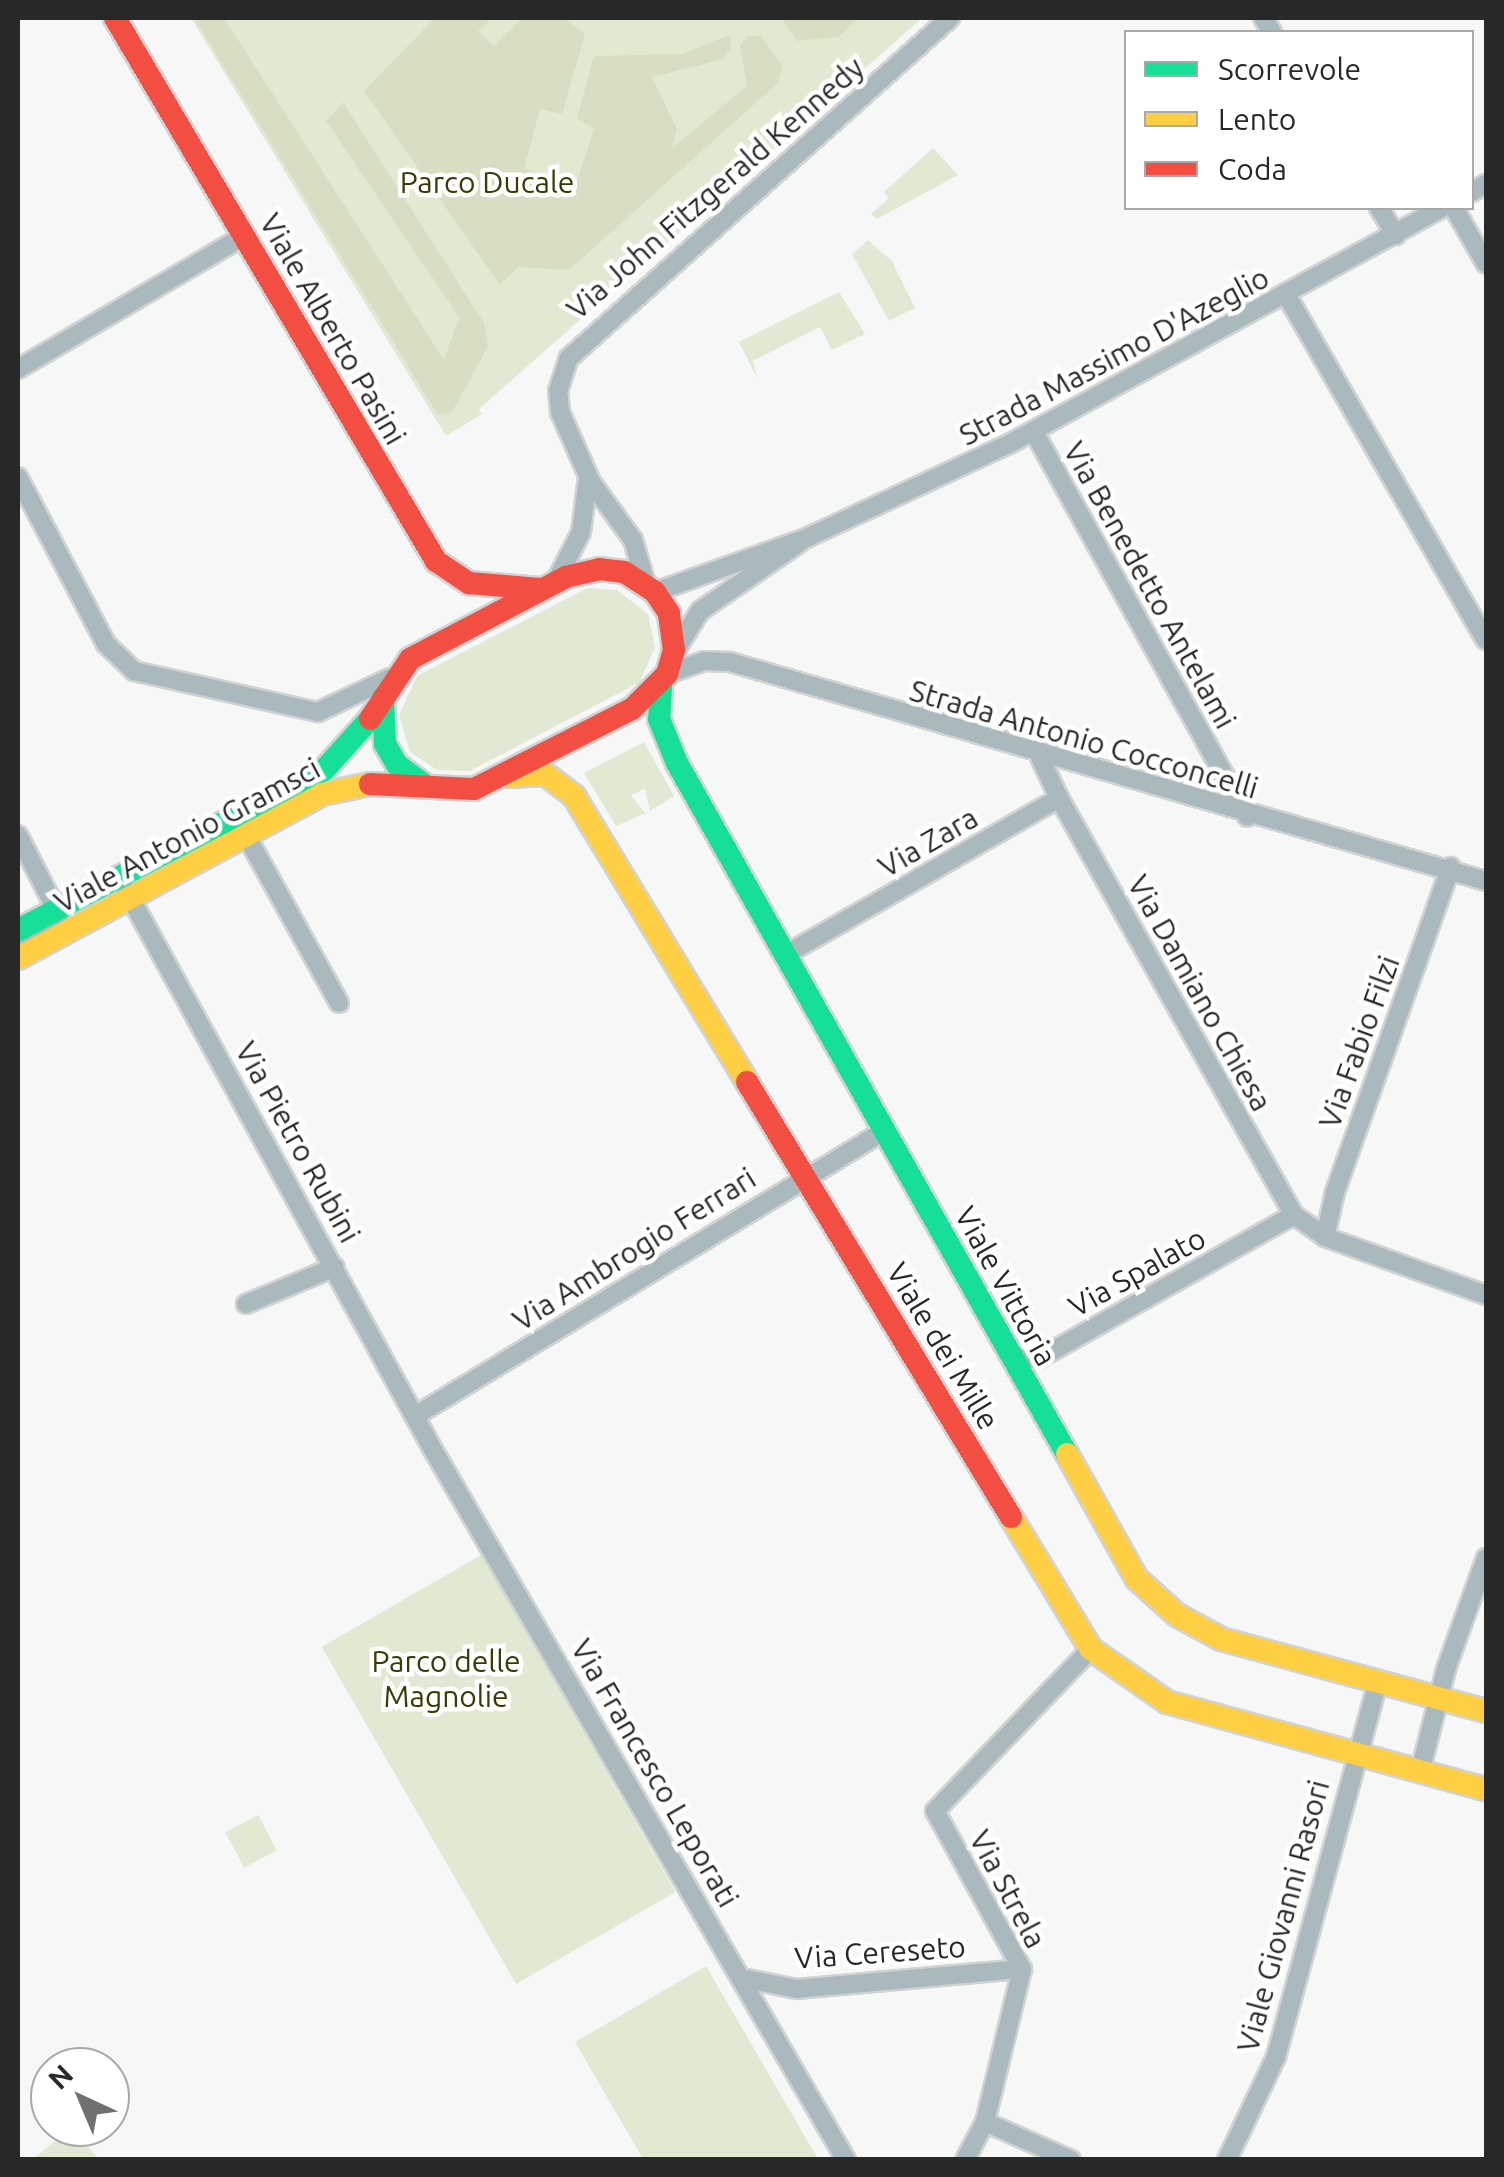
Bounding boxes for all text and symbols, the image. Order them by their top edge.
legend [1124,30,1474,210]
street label: Via John Fitzgerald Kennedy [559,49,871,327]
text: Scorrevole [1218,52,1361,86]
text: Lento [1218,102,1296,136]
text: Coda [1218,152,1287,186]
park label: Parco Ducale [400,164,574,200]
street label: Viale Alberto Pasini [252,207,414,451]
street label: Strada Massimo D'Azeglio [953,259,1275,453]
street label: Via Benedetto Antelami [1056,435,1244,735]
street label: Strada Antonio Cocconcelli [906,672,1262,806]
street label: Viale Antonio Gramsci [48,750,326,920]
street label: Via Zara [872,799,984,885]
street label: Via Damiano Chiesa [1120,869,1280,1117]
street label: Via Fabio Filzi [1311,951,1407,1133]
street label: Via Pietro Rubini [228,1035,368,1249]
street label: Via Ambrogio Ferrari [506,1160,762,1338]
street label: Viale Vittoria [947,1200,1065,1372]
street label: Via Spalato [1062,1220,1212,1324]
street label: Viale dei Mille [879,1256,1007,1436]
street label: Via Francesco Leporati [564,1633,746,1913]
park label: Parco delle Magnolie [371,1643,521,1714]
street label: Viale Giovanni Rasori [1229,1776,1337,2056]
street label: Via Strela [962,1824,1054,1954]
street label: Via Cereseto [793,1928,967,1976]
north arrow [30,2047,130,2147]
text: N [42,2058,78,2095]

